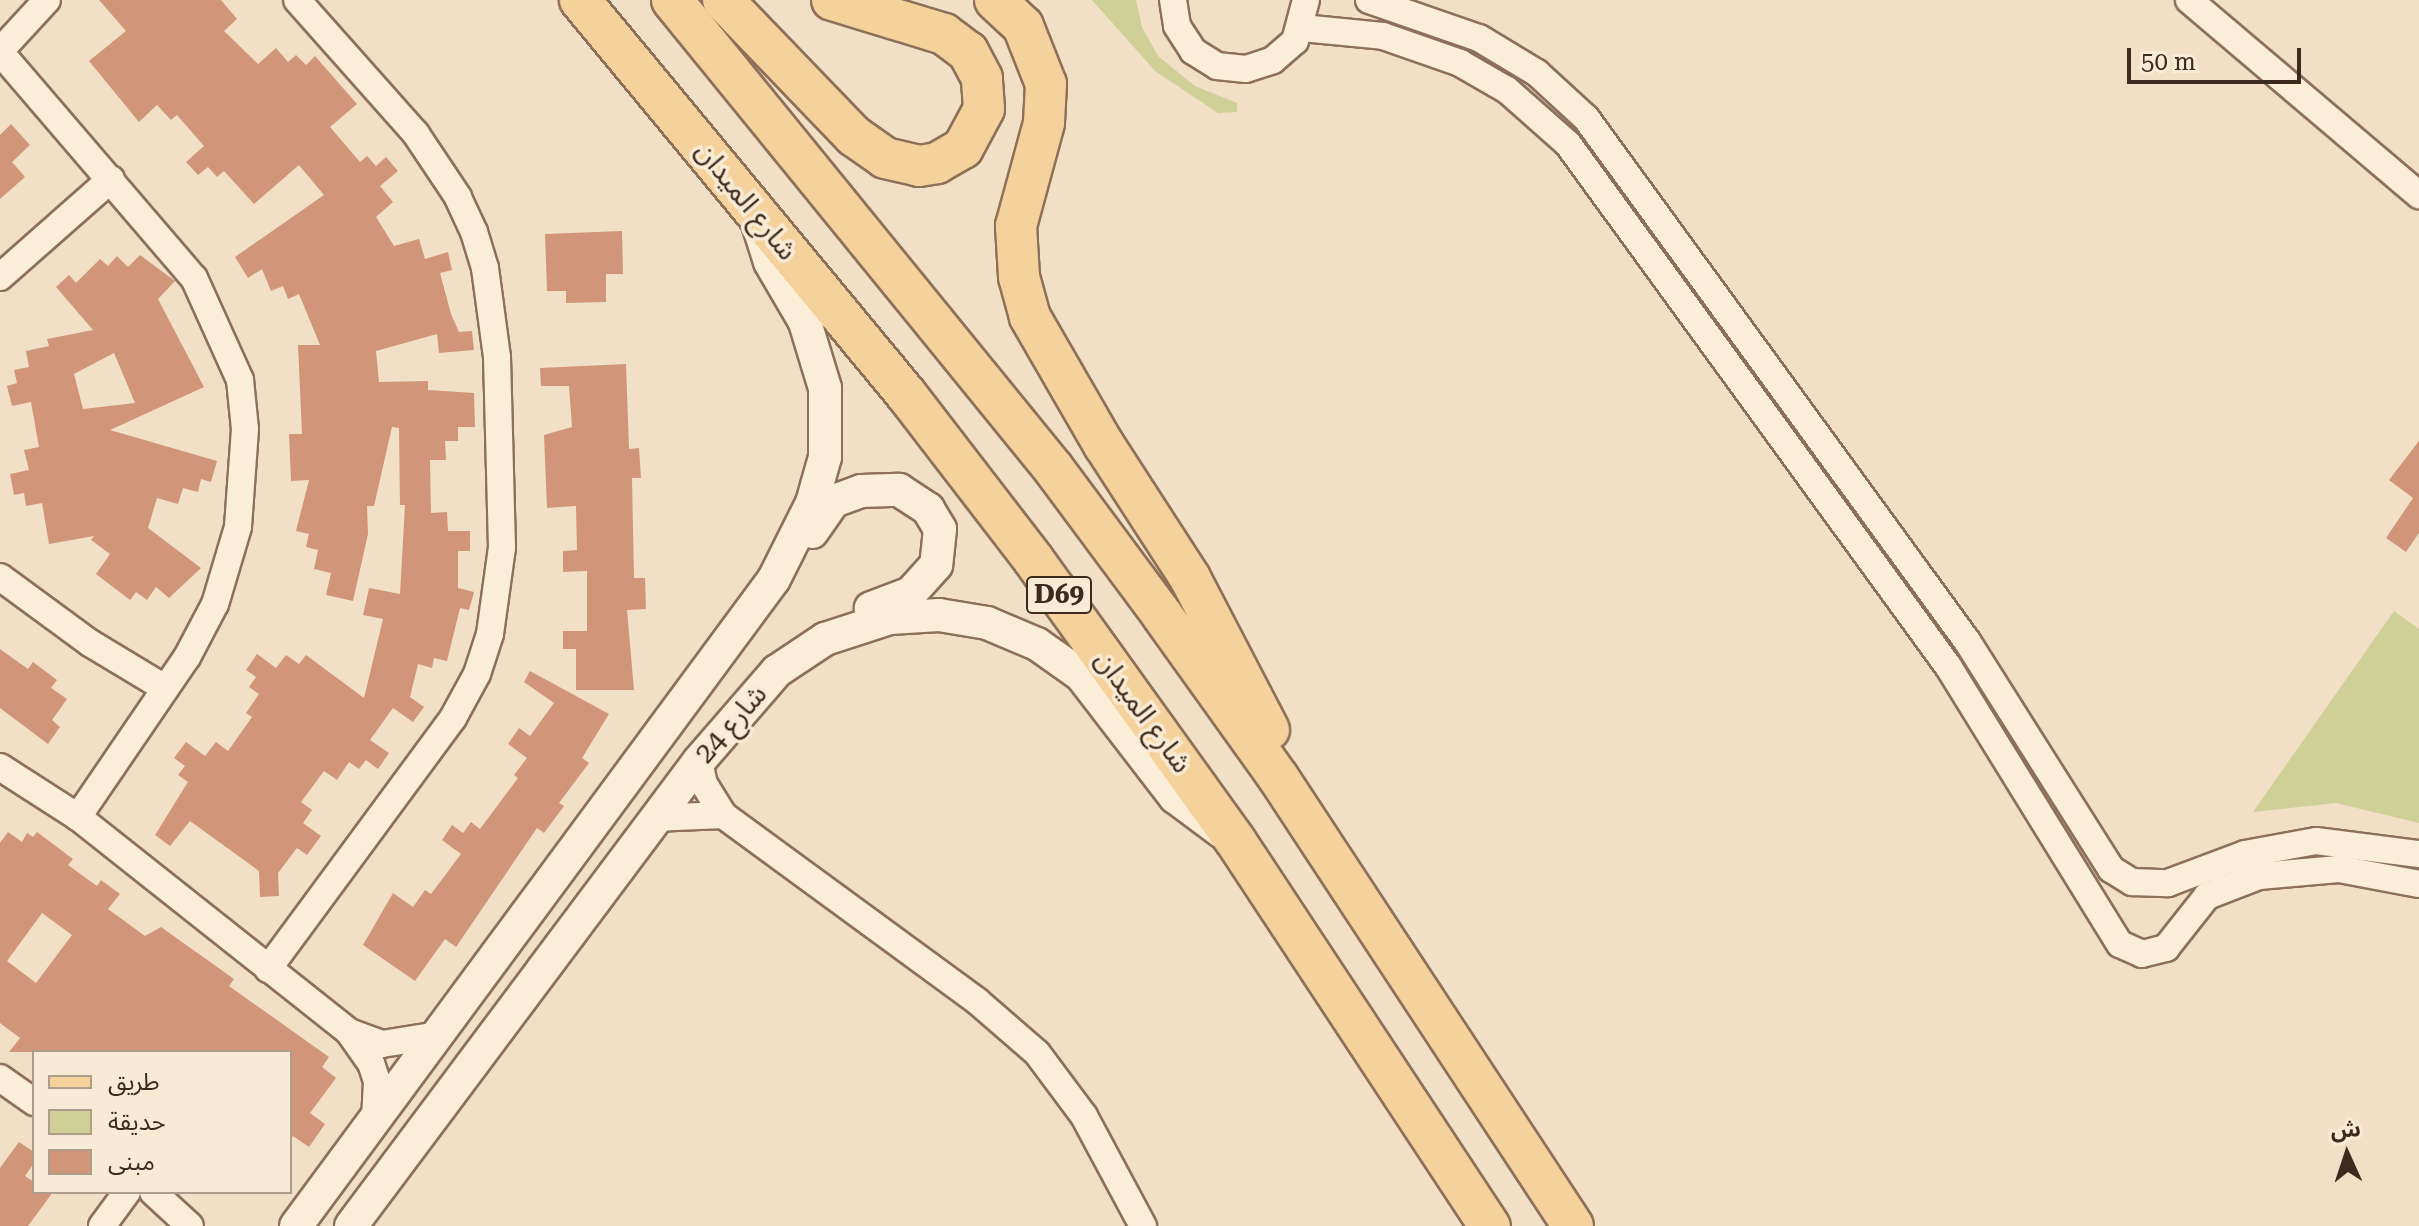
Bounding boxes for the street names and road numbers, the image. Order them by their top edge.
street label: شارع الميدان [688,135,804,267]
road number: D69 [1025,573,1093,617]
street label: شارع الميدان [1087,644,1199,780]
street label: شارع 24 [688,678,774,770]

